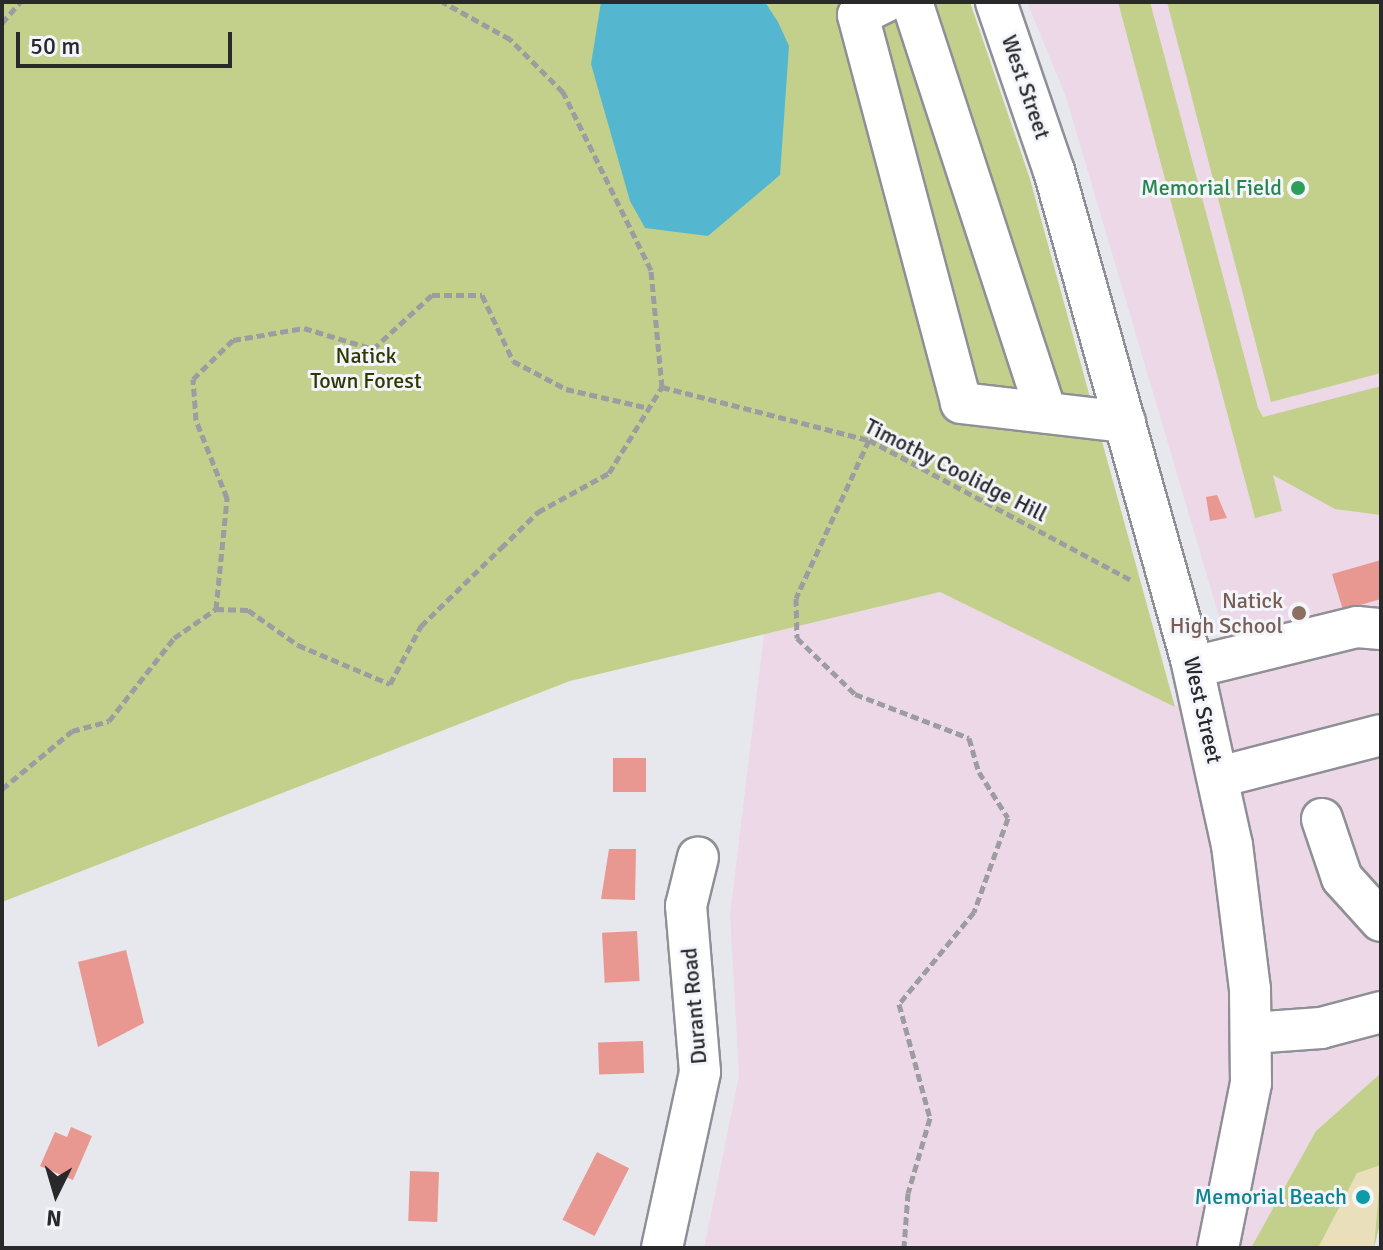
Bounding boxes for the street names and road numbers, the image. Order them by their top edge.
street label: West Street [996,31,1056,143]
street label: Timothy Coolidge Hill [860,413,1052,527]
street label: West Street [1178,654,1228,766]
street label: Durant Road [676,947,712,1065]

